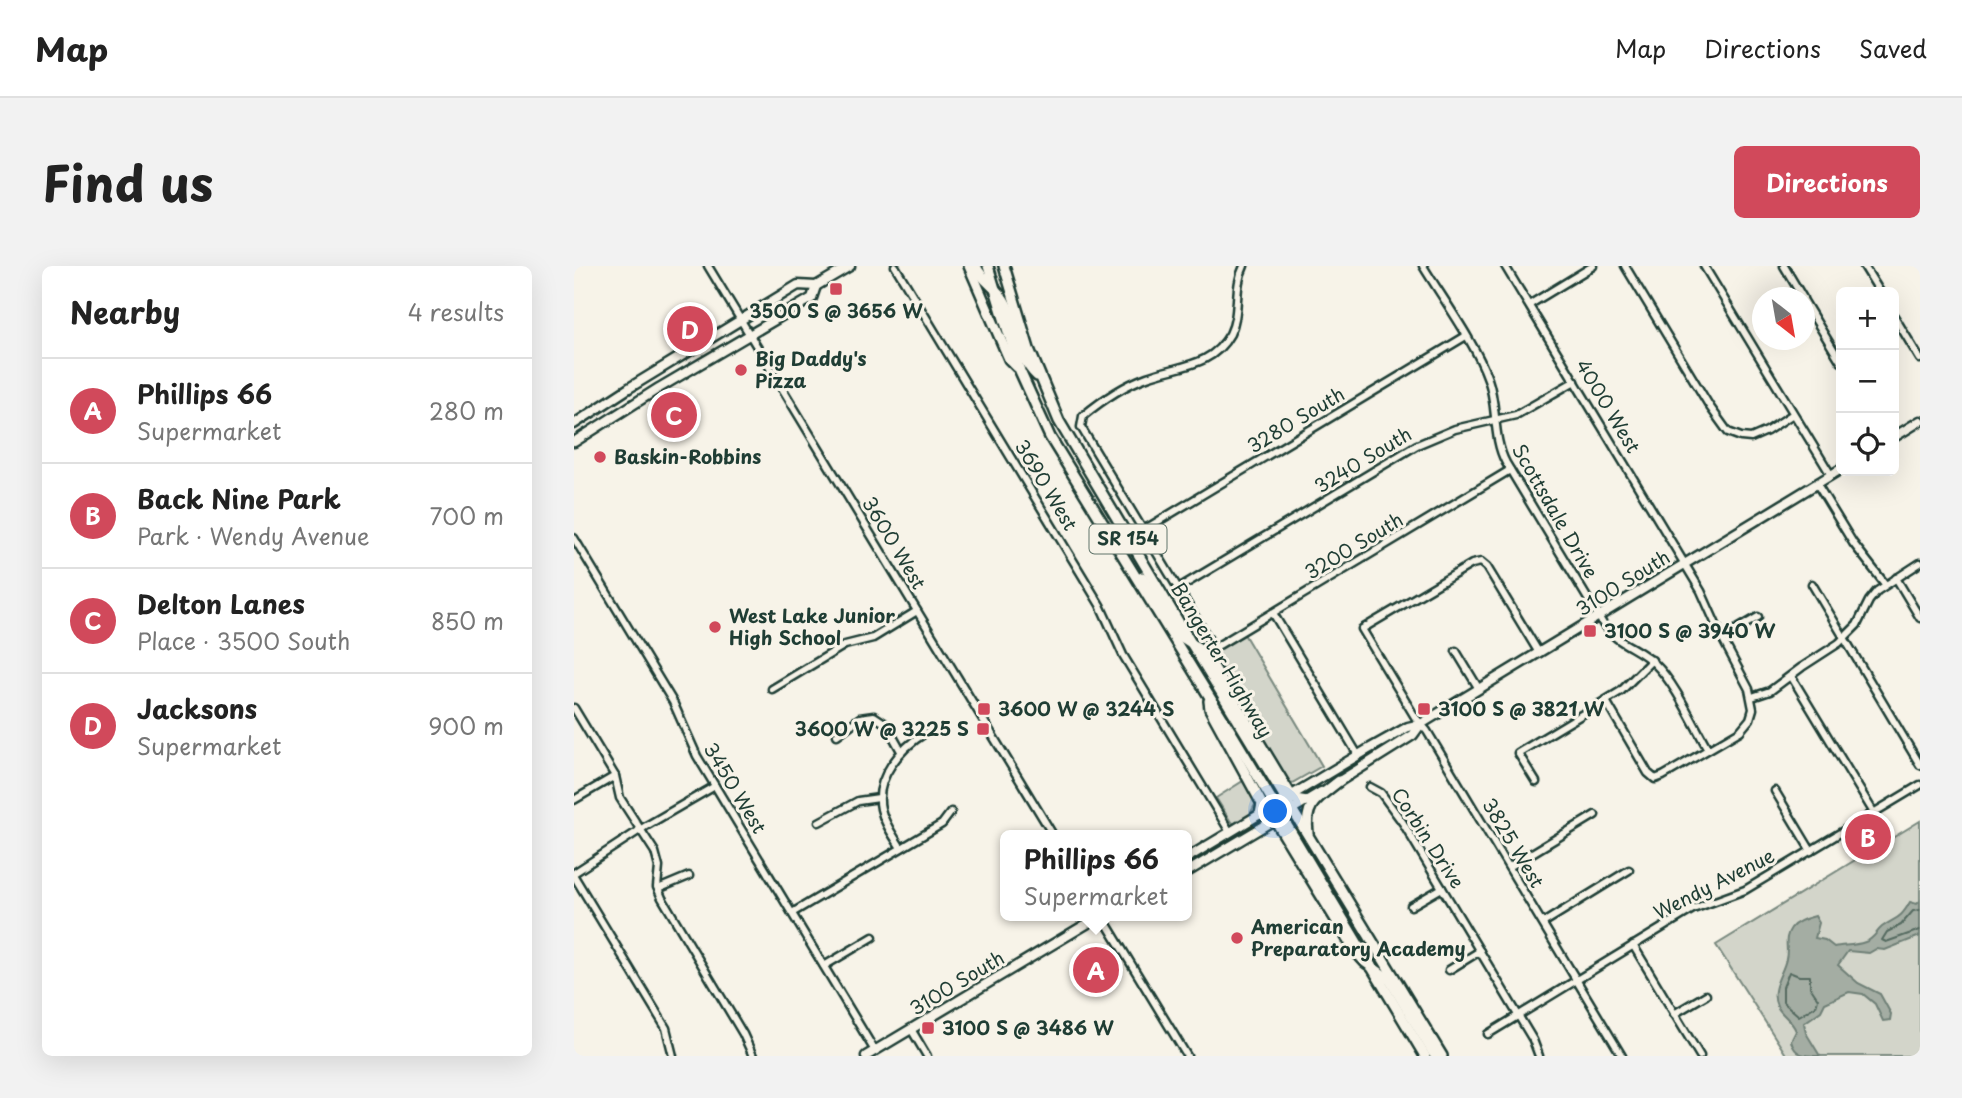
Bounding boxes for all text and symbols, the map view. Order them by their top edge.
text: Map [35,23,108,73]
text: Map [1615,30,1666,66]
text: Directions [1704,30,1821,66]
text: Saved [1859,30,1927,66]
text: Find us [42,145,213,219]
button: Directions [1734,146,1920,218]
marker: 3500 S @ 3656 W [828,281,844,297]
north arrow [1752,287,1815,350]
map controls [1836,287,1899,476]
button: + [1836,287,1899,350]
text: Nearby [70,289,180,334]
text: 4 results [408,294,504,329]
place label: 3500 S @ 3656 W [749,296,923,324]
pin: D [667,303,713,355]
place label: Big Daddy's Pizza [755,344,867,394]
button: − [1836,350,1899,413]
street label: 4000 West [1570,353,1648,458]
marker: Big Daddy's Pizza [733,362,749,378]
text: Phillips 66 [137,374,272,413]
street label: 3280 South [1242,379,1349,459]
pin: C [651,389,697,441]
text: A [84,393,102,428]
text: 280 m [429,393,504,428]
text: Supermarket [137,413,281,448]
button: locate [1836,413,1899,476]
street label: 3240 South [1309,419,1416,499]
street label: 3690 West [1009,434,1085,536]
street label: Scottsdale Drive [1506,438,1606,583]
place label: Baskin-Robbins [614,442,761,470]
marker: Baskin-Robbins [592,449,608,465]
text: Back Nine Park [137,479,341,518]
street label: 3600 West [856,491,934,595]
text: B [85,498,101,533]
text: 700 m [429,498,504,533]
street label: 3200 South [1299,505,1408,586]
text: Park · Wendy Avenue [137,518,369,553]
road number: SR 154 [1090,524,1166,554]
street label: 3100 South [1570,542,1675,622]
street label: Bangerter Highway [1165,576,1280,742]
text: Delton Lanes [137,584,305,623]
place label: West Lake Junior High School [729,601,895,651]
text: C [84,603,102,638]
text: 850 m [431,603,504,638]
place label: 3100 S @ 3940 W [1604,616,1775,644]
marker: West Lake Junior High School [707,619,723,635]
text: Place · 3500 South [137,623,350,658]
marker: 3100 S @ 3940 W [1582,623,1598,639]
text: Jacksons [137,689,257,728]
place label: 3600 W @ 3244 S [998,694,1174,722]
place label: 3100 S @ 3821 W [1438,694,1605,722]
marker: 3600 W @ 3244 S [976,701,992,717]
marker: 3100 S @ 3821 W [1416,701,1432,717]
text: D [84,708,102,743]
text: 900 m [428,708,504,743]
place label: 3600 W @ 3225 S [795,714,969,742]
marker: 3600 W @ 3225 S [975,721,991,737]
text: Supermarket [137,728,281,763]
street label: 3450 West [698,737,774,839]
street label: Corbin Drive [1386,781,1472,893]
street label: 3825 West [1476,792,1552,893]
your location [1258,794,1292,828]
pin: B [1845,811,1891,863]
popup [1000,830,1192,921]
text: Phillips 66 [1024,839,1159,878]
street label: Wendy Avenue [1648,841,1779,926]
text: Supermarket [1024,878,1168,913]
place label: American Preparatory Academy [1250,912,1466,962]
marker: American Preparatory Academy [1229,930,1245,946]
street label: 3100 South [904,943,1009,1021]
pin: A [1073,944,1119,996]
place label: 3100 S @ 3486 W [942,1013,1114,1041]
marker: 3100 S @ 3486 W [920,1020,936,1036]

